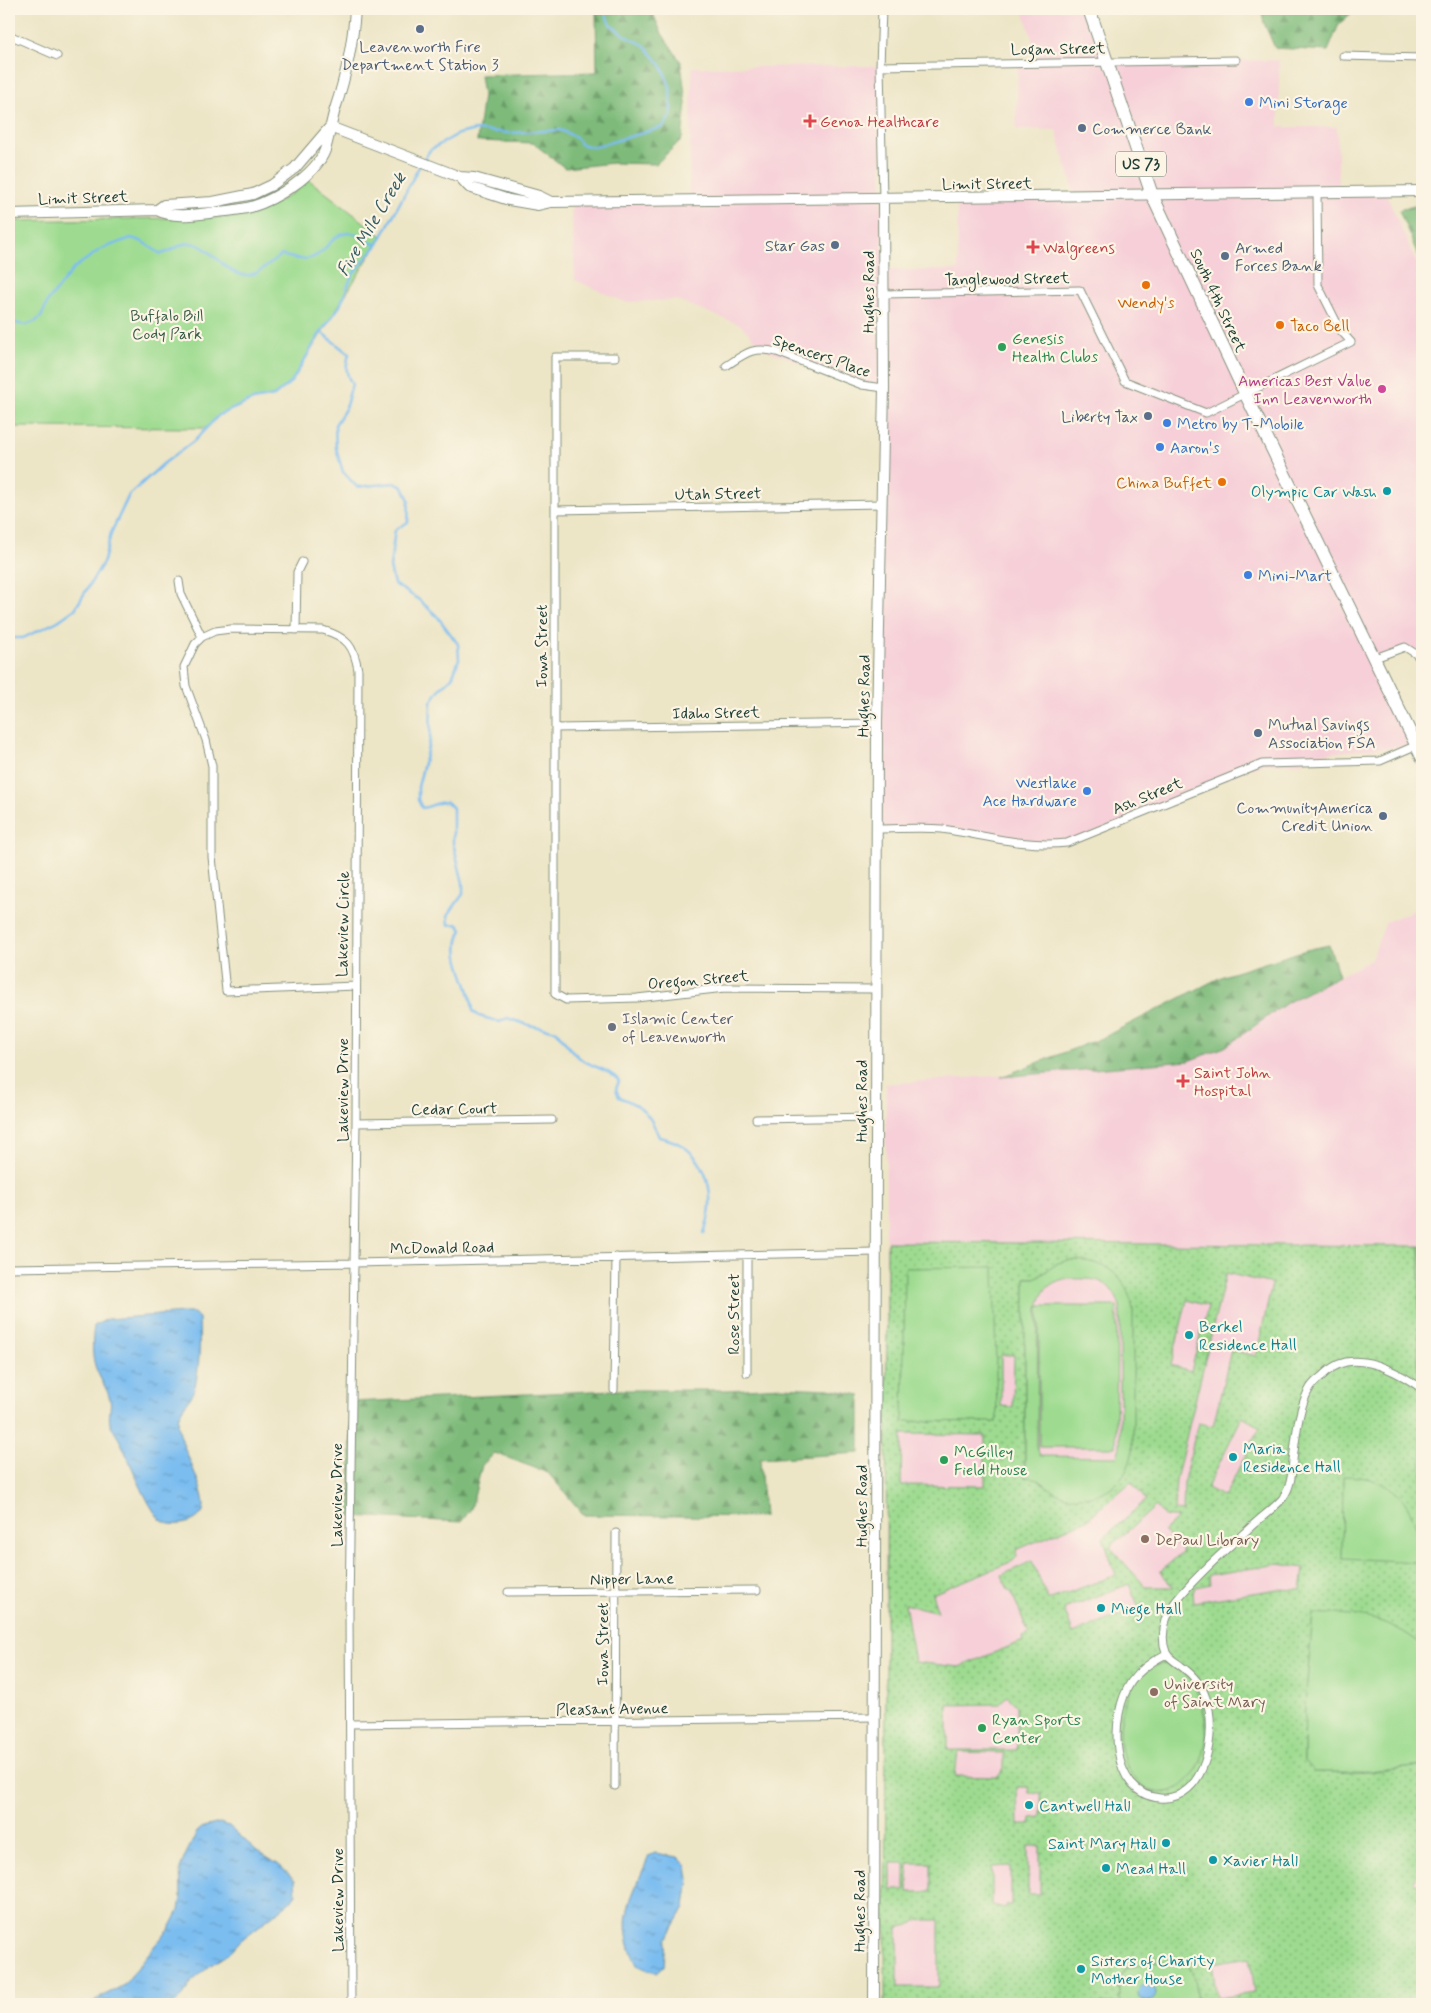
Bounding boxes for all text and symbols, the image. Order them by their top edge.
marker: Leavenworth Fire Department Station 3 [414,23,426,35]
place label: Leavenworth Fire Department Station 3 [341,37,499,76]
street label: Logan Street [1011,38,1106,62]
place label: Mini Storage [1259,93,1348,115]
marker: Mini Storage [1243,96,1255,108]
place label: Genoa Healthcare [820,112,939,133]
marker: Genoa Healthcare [804,115,816,127]
place label: Commerce Bank [1092,119,1212,140]
marker: Commerce Bank [1076,122,1088,134]
road number: US 73 [1116,152,1166,176]
water label: Five Mile Creek [331,167,413,281]
street label: Limit Street [942,173,1033,196]
street label: Limit Street [38,186,129,211]
place label: Star Gas [765,236,825,257]
place label: Walgreens [1043,238,1115,260]
place label: Armed Forces Bank [1235,238,1322,277]
marker: Star Gas [829,239,841,251]
marker: Walgreens [1027,241,1039,253]
street label: South 4th Street [1184,245,1251,356]
marker: Armed Forces Bank [1219,250,1231,262]
street label: Hughes Road [859,251,881,333]
street label: Tanglewood Street [944,268,1070,292]
marker: Wendy's [1140,279,1152,291]
place label: Wendy's [1117,293,1175,314]
park label: Buffalo Bill Cody Park [130,306,204,345]
place label: Taco Bell [1290,316,1349,337]
marker: Taco Bell [1274,319,1286,331]
place label: Genesis Health Clubs [1012,329,1098,368]
street label: Spencers Place [770,330,873,383]
marker: Genesis Health Clubs [996,341,1008,353]
place label: Americas Best Value Inn Leavenworth [1238,371,1372,410]
marker: Americas Best Value Inn Leavenworth [1376,383,1388,395]
place label: Liberty Tax [1061,407,1138,428]
marker: Liberty Tax [1142,410,1154,422]
place label: Metro by T-Mobile [1177,414,1305,435]
marker: Metro by T-Mobile [1161,417,1173,429]
place label: Aaron's [1170,438,1220,459]
marker: Aaron's [1154,441,1166,453]
place label: China Buffet [1116,473,1213,494]
marker: China Buffet [1216,476,1228,488]
place label: Olympic Car Wash [1251,482,1377,503]
street label: Utah Street [675,483,762,506]
marker: Olympic Car Wash [1381,485,1393,497]
place label: Mini-Mart [1258,566,1332,587]
marker: Mini-Mart [1242,569,1254,581]
street label: Iowa Street [532,604,553,688]
street label: Hughes Road [853,654,877,738]
street label: Idaho Street [672,702,761,725]
place label: Mutual Savings Association FSA [1268,715,1376,754]
marker: Mutual Savings Association FSA [1252,727,1264,739]
place label: Westlake Ace Hardware [982,773,1077,812]
street label: Ash Street [1109,773,1186,820]
marker: Westlake Ace Hardware [1081,785,1093,797]
place label: CommunityAmerica Credit Union [1236,798,1373,837]
marker: CommunityAmerica Credit Union [1377,810,1389,822]
street label: Lakeview Circle [332,870,355,977]
street label: Oregon Street [647,966,750,996]
place label: Islamic Center of Leavenworth [622,1009,734,1048]
marker: Islamic Center of Leavenworth [606,1021,618,1033]
street label: Lakeview Drive [333,1038,354,1142]
street label: Hughes Road [852,1060,874,1142]
place label: Saint John Hospital [1194,1063,1272,1102]
marker: Saint John Hospital [1176,1074,1190,1088]
street label: Cedar Court [411,1098,498,1121]
street label: McDonald Road [390,1237,494,1260]
street label: Rose Street [724,1273,745,1355]
place label: Berkel Residence Hall [1199,1317,1297,1356]
marker: Berkel Residence Hall [1183,1329,1195,1341]
place label: Maria Residence Hall [1243,1439,1341,1478]
place label: McGilley Field House [954,1442,1028,1481]
street label: Lakeview Drive [327,1443,348,1547]
marker: Maria Residence Hall [1227,1451,1239,1463]
marker: McGilley Field House [938,1454,950,1466]
street label: Hughes Road [852,1465,874,1547]
place label: DePaul Library [1155,1530,1259,1551]
marker: DePaul Library [1139,1533,1151,1545]
street label: Nipper Lane [590,1568,674,1591]
place label: Miege Hall [1111,1599,1182,1621]
street label: Iowa Street [593,1602,614,1686]
marker: Miege Hall [1095,1602,1107,1614]
place label: University of Saint Mary [1164,1674,1266,1713]
marker: University of Saint Mary [1148,1686,1160,1698]
street label: Pleasant Avenue [556,1698,669,1721]
place label: Ryan Sports Center [992,1710,1081,1749]
marker: Ryan Sports Center [976,1722,988,1734]
place label: Cantwell Hall [1039,1796,1131,1817]
marker: Cantwell Hall [1023,1799,1035,1811]
place label: Saint Mary Hall [1048,1834,1156,1855]
marker: Saint Mary Hall [1160,1837,1172,1849]
street label: Lakeview Drive [328,1848,349,1952]
place label: Xavier Hall [1223,1851,1298,1872]
marker: Xavier Hall [1207,1854,1219,1866]
place label: Mead Hall [1116,1859,1186,1880]
marker: Mead Hall [1100,1862,1112,1874]
street label: Hughes Road [850,1870,872,1952]
place label: Sisters of Charity Mother House [1091,1951,1214,1990]
marker: Sisters of Charity Mother House [1075,1963,1087,1975]

